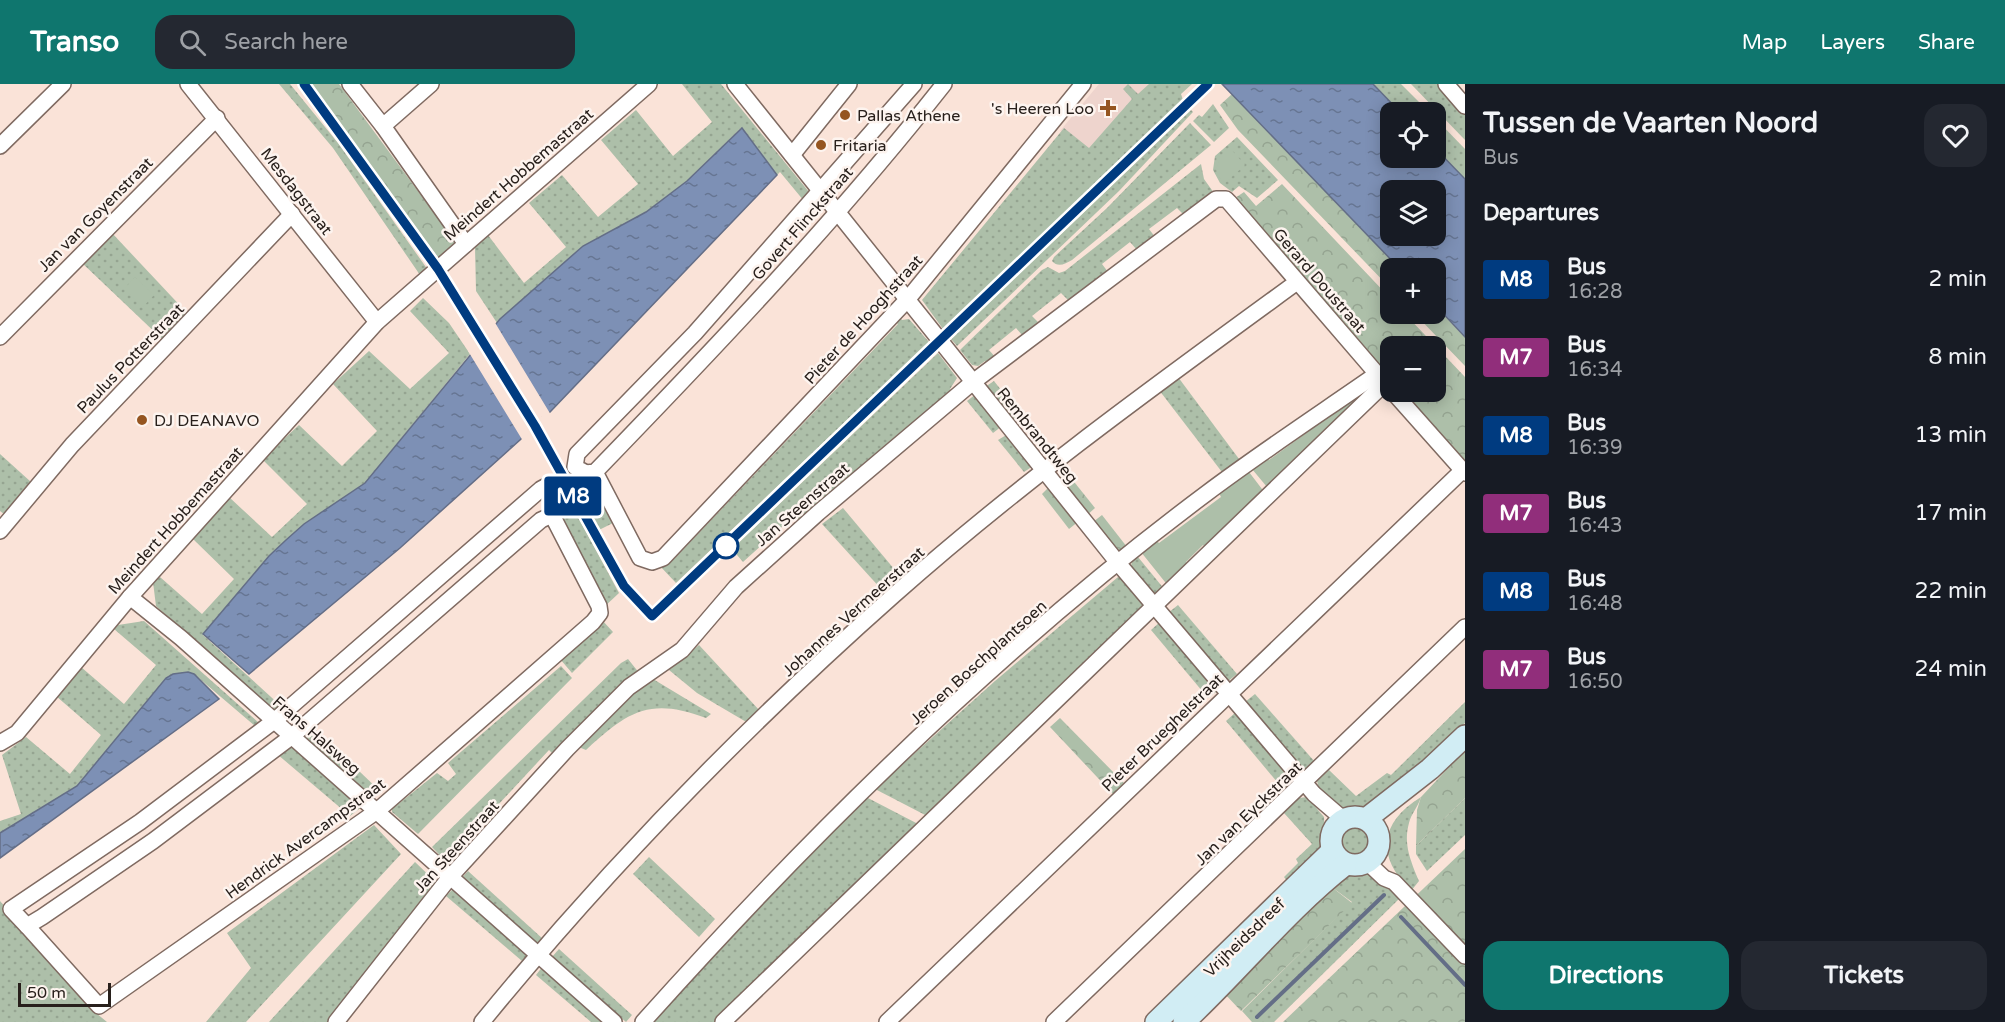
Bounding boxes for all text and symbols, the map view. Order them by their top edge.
search box [155,15,575,69]
text: Transo [30,25,119,59]
icon: search [176,26,209,59]
text: Search here [224,29,348,55]
text: Map [1742,30,1787,55]
text: Layers [1820,30,1885,55]
text: Share [1918,30,1975,55]
place label: 's Heeren Loo [991,99,1094,119]
marker: 's Heeren Loo [1099,99,1117,117]
map controls [1380,102,1446,402]
button: locate [1380,102,1446,168]
street label: Meindert Hobbemastraat [440,104,598,245]
button: heart [1924,104,1987,167]
place label: Pallas Athene [857,106,960,126]
text: Tussen de Vaarten Noord [1483,106,1818,140]
marker: Pallas Athene [838,108,852,122]
place label: Fritaria [833,136,887,156]
marker: Fritaria [814,138,828,152]
street label: Mesdagstraat [256,144,336,239]
text: Bus [1483,146,1519,170]
street label: Jan van Goyenstraat [34,153,157,276]
street label: Govert Flinckstraat [748,163,857,284]
button: layers [1380,180,1446,246]
text: Departures [1483,200,1599,226]
street label: Gerard Doustraat [1269,225,1370,337]
street label: Pieter de Hooghstraat [800,251,927,389]
text: Bus [1567,254,1606,280]
button: + [1380,258,1446,324]
text: 2 min [1928,266,1987,292]
text: M8 [1499,267,1533,292]
text: 16:28 [1567,280,1622,304]
street label: Paulus Potterstraat [73,299,189,418]
text: Bus [1567,332,1606,358]
button: − [1380,336,1446,402]
text: 8 min [1928,344,1987,370]
text: M7 [1499,345,1533,370]
text: 16:34 [1567,358,1622,382]
street label: Rembrandtweg [992,384,1082,488]
text: Bus [1567,410,1606,436]
place label: DJ DEANAVO [154,411,259,431]
marker: DJ DEANAVO [135,413,149,427]
text: 13 min [1915,422,1987,448]
text: M8 [1499,423,1533,448]
text: 16:39 [1567,436,1622,460]
street label: Meindert Hobbemastraat [104,443,247,599]
street label: Jan Steenstraat [752,459,854,551]
line badge: M8 [546,476,600,516]
text: M8 [556,484,590,509]
text: Bus [1567,488,1606,514]
text: 17 min [1915,500,1987,526]
text: M7 [1499,501,1533,526]
text: 16:43 [1567,514,1622,538]
unlabelled marker [713,533,739,559]
street label: Johannes Vermeerstraat [778,543,929,681]
text: Bus [1567,566,1606,592]
text: 22 min [1915,578,1987,604]
text: M8 [1499,579,1533,604]
text: 16:48 [1567,592,1622,616]
street label: Jeroen Boschplantsoen [906,596,1051,729]
text: Bus [1567,644,1606,670]
text: 24 min [1915,656,1987,682]
text: M7 [1499,657,1533,682]
street label: Pieter Brueghelstraat [1098,669,1228,796]
text: 16:50 [1567,670,1622,694]
street label: Frans Halsweg [268,692,365,780]
street label: Jan van Eyckstraat [1191,758,1306,870]
street label: Hendrick Avercampstraat [222,774,390,904]
street label: Jan Steenstraat [410,796,503,897]
street label: Vrijheidsdreef [1200,893,1290,982]
button: Directions [1483,941,1729,1010]
button: Tickets [1741,941,1987,1010]
scale bar [18,980,111,1008]
text: 50 m [27,983,66,1003]

